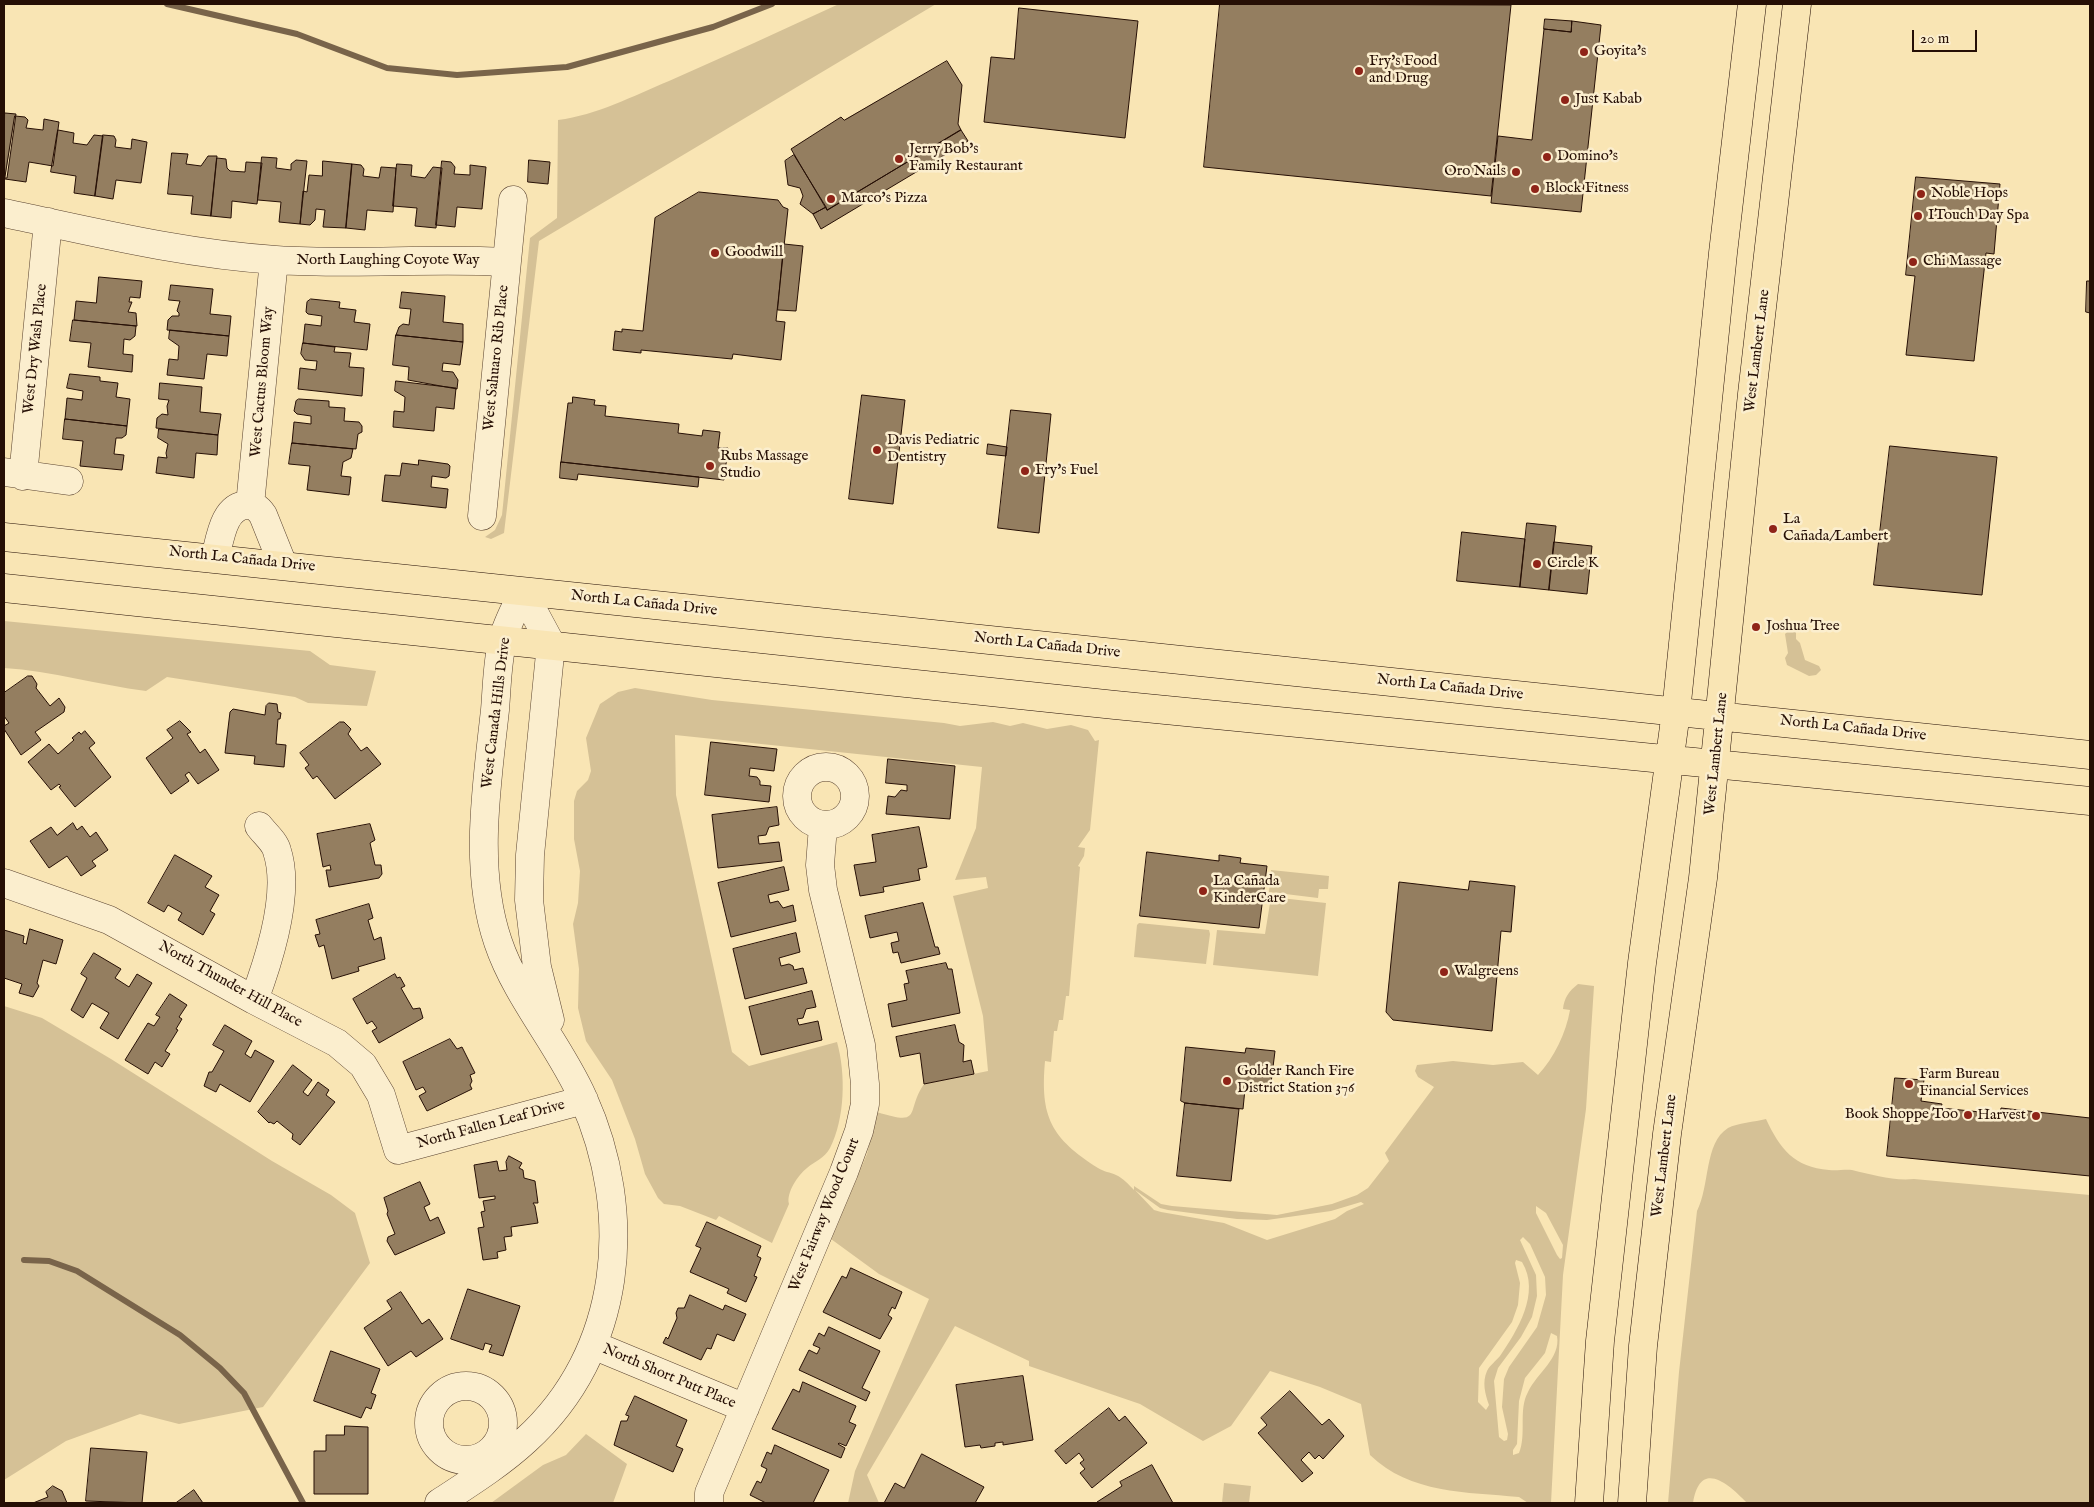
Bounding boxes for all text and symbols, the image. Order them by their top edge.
scale bar [1914,20,1979,52]
text: 20 m [1920,29,1949,48]
place label: Goyita's [1594,43,1646,61]
marker: Goyita's [1578,46,1590,58]
place label: Fry's Food and Drug [1369,53,1437,88]
marker: Fry's Food and Drug [1353,65,1365,77]
place label: Just Kabab [1575,91,1642,109]
marker: Just Kabab [1559,94,1571,106]
place label: Jerry Bob's Family Restaurant [909,141,1023,176]
place label: Domino's [1557,148,1618,166]
marker: Domino's [1541,151,1553,163]
marker: Jerry Bob's Family Restaurant [893,153,905,165]
place label: Oro Nails [1444,163,1506,181]
marker: Oro Nails [1510,166,1522,178]
place label: Block Fitness [1545,180,1629,198]
marker: Block Fitness [1529,183,1541,195]
place label: Noble Hops [1931,185,2008,203]
marker: Noble Hops [1915,188,1927,200]
place label: Marco's Pizza [841,190,927,208]
marker: Marco's Pizza [825,193,837,205]
place label: ITouch Day Spa [1928,207,2029,225]
marker: ITouch Day Spa [1912,210,1924,222]
place label: Goodwill [725,244,783,262]
marker: Goodwill [709,247,721,259]
street label: North Laughing Coyote Way [296,252,480,270]
place label: Chi Massage [1923,253,2002,271]
marker: Chi Massage [1907,256,1919,268]
street label: West Dry Wash Place [20,283,52,415]
street label: West Sahuaro Rib Place [480,284,514,432]
street label: West Lambert Lane [1742,289,1774,413]
street label: West Cactus Bloom Way [247,306,279,458]
place label: Davis Pediatric Dentistry [887,432,979,467]
marker: Davis Pediatric Dentistry [871,444,883,456]
place label: Rubs Massage Studio [720,448,808,483]
marker: Rubs Massage Studio [704,460,716,472]
place label: Fry's Fuel [1035,462,1098,480]
marker: Fry's Fuel [1019,465,1031,477]
place label: La Cañada/Lambert [1783,511,1889,546]
marker: La Cañada/Lambert [1767,523,1779,535]
street label: North La Cañada Drive [168,543,316,577]
place label: Circle K [1547,555,1599,573]
marker: Circle K [1531,558,1543,570]
street label: North La Cañada Drive [570,587,718,621]
place label: Joshua Tree [1766,618,1840,636]
marker: Joshua Tree [1750,621,1762,633]
street label: North La Cañada Drive [973,629,1121,663]
street label: West Canada Hills Drive [479,636,515,790]
street label: North La Cañada Drive [1376,671,1524,705]
street label: West Lambert Lane [1702,692,1732,816]
street label: North La Cañada Drive [1779,712,1927,746]
place label: La Cañada KinderCare [1213,873,1286,908]
marker: La Cañada KinderCare [1197,885,1209,897]
street label: North Thunder Hill Place [155,938,305,1032]
place label: Walgreens [1454,963,1519,981]
marker: Walgreens [1438,966,1450,978]
place label: Golder Ranch Fire District Station 376 [1237,1063,1354,1098]
place label: Farm Bureau Financial Services [1919,1066,2029,1101]
marker: Golder Ranch Fire District Station 376 [1221,1075,1233,1087]
marker: Farm Bureau Financial Services [1903,1078,1915,1090]
street label: West Lambert Lane [1649,1094,1681,1218]
street label: North Fallen Leaf Drive [415,1097,567,1153]
place label: Book Shoppe Too [1845,1106,1958,1124]
place label: Harvest [1977,1107,2026,1125]
marker: Book Shoppe Too [1962,1109,1974,1121]
marker: Harvest [2030,1110,2042,1122]
street label: West Fairway Wood Court [786,1135,864,1295]
street label: North Short Putt Place [600,1341,738,1413]

